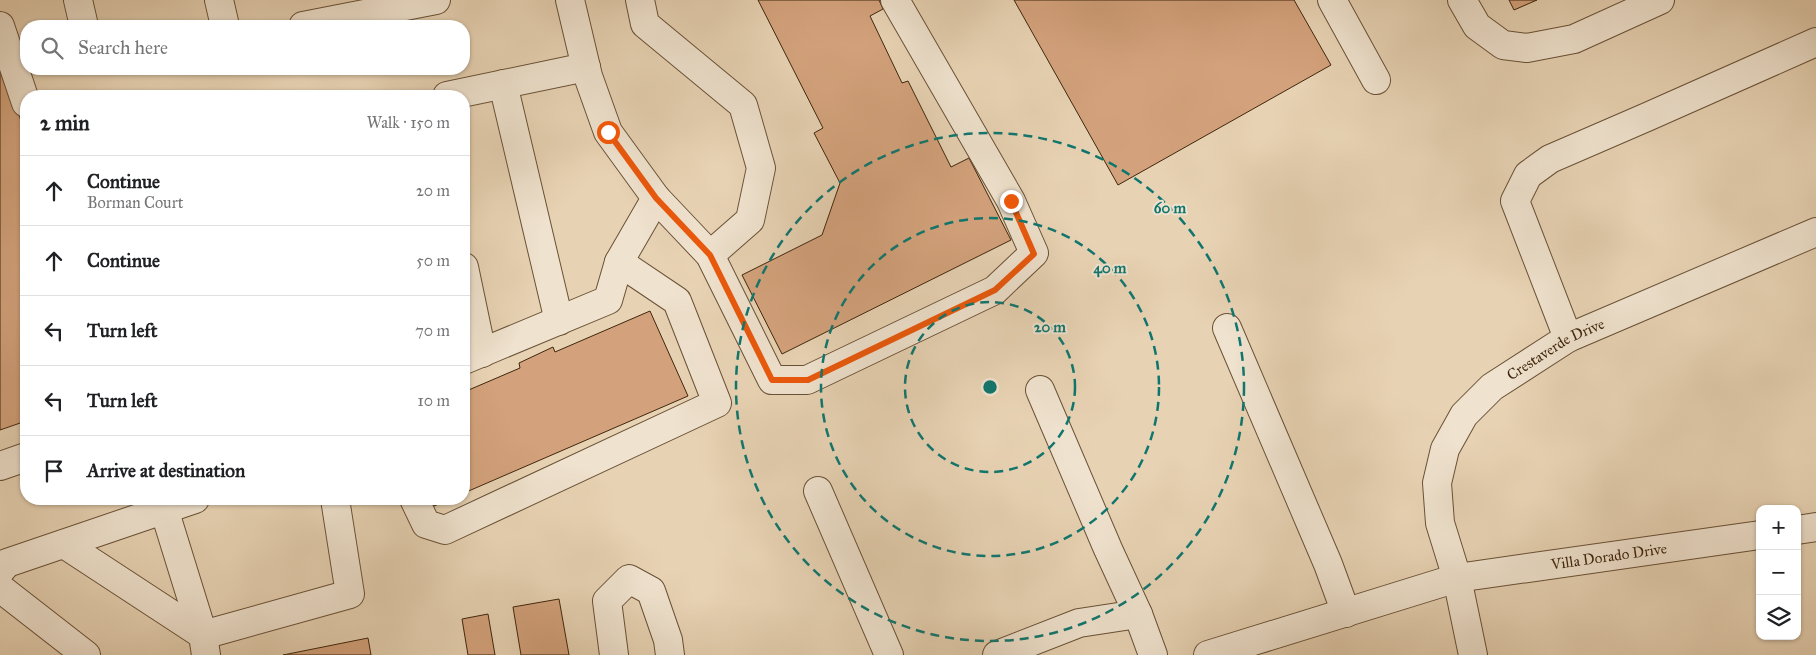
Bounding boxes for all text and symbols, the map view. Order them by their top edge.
search box [20,20,470,75]
icon: search [38,34,66,62]
text: Search here [78,36,168,59]
text: 2 min [40,110,90,136]
text: Walk · 150 m [367,113,450,132]
route start [597,121,620,144]
text: Continue [87,170,160,193]
icon: ahead [40,177,68,205]
text: 20 m [416,181,450,200]
route end [1000,190,1023,213]
text: Borman Court [87,193,183,212]
text: 60 m [1154,199,1187,217]
icon: ahead [40,247,68,275]
text: Continue [87,249,160,272]
text: 50 m [416,251,450,270]
text: 40 m [1094,259,1127,278]
street label: Crestaverde Drive [1503,315,1607,384]
icon: left [40,317,68,345]
text: 20 m [1034,318,1066,336]
text: Turn left [87,319,157,342]
text: 70 m [415,321,450,340]
centre of rings [981,378,999,396]
icon: left [40,387,68,415]
text: Turn left [87,389,157,412]
text: 10 m [418,391,450,410]
icon: arrive [40,457,68,485]
text: Arrive at destination [87,459,245,482]
map controls [1756,505,1801,640]
button: + [1756,505,1801,550]
street label: Villa Dorado Drive [1549,539,1668,574]
button: − [1756,550,1801,595]
button: layers [1756,595,1801,640]

